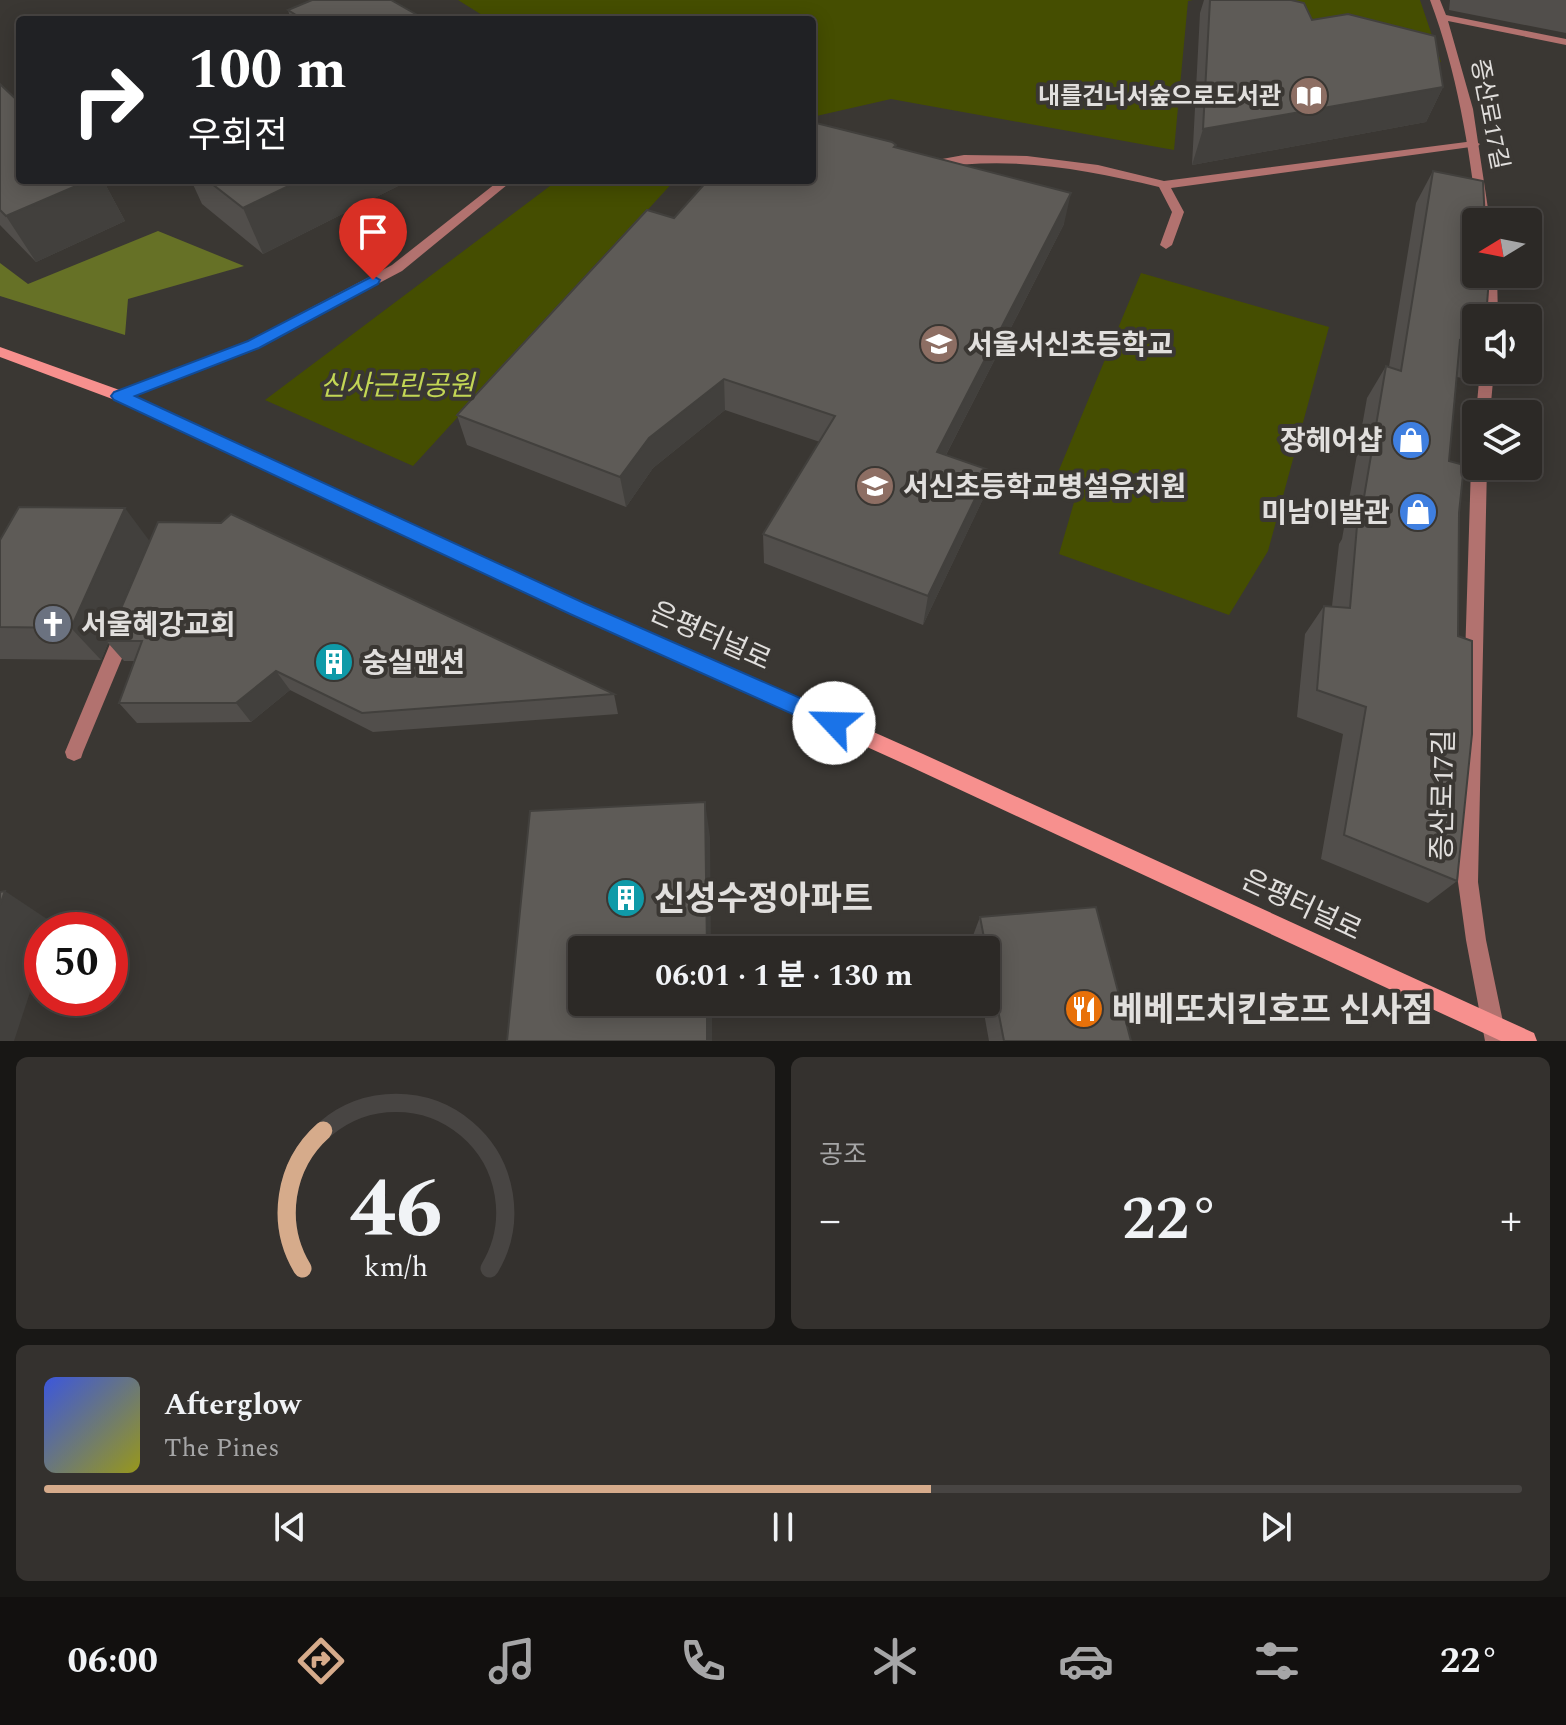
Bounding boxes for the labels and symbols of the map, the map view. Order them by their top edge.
street label: 증산로17길 [1461,56,1517,173]
library icon: 내를건너서숲으로도서관 [1288,75,1330,117]
place label: 내를건너서숲으로도서관 [1038,79,1281,115]
pin [339,198,407,280]
north arrow [1462,208,1542,288]
school or university icon: 서울서신초등학교 [918,323,960,365]
place label: 서울서신초등학교 [967,324,1173,367]
park label: 신사근린공원 [320,365,477,408]
shop icon: 장헤어샵 [1390,419,1432,461]
place label: 장헤어샵 [1280,420,1383,463]
school or university icon: 서신초등학교병설유치원 [854,465,896,507]
place label: 서신초등학교병설유치원 [903,466,1186,509]
shop icon: 미남이발관 [1397,491,1439,533]
place label: 미남이발관 [1261,492,1390,535]
street label: 은평터널로 [643,591,778,682]
church icon: 서울혜강교회 [32,603,74,645]
place label: 서울혜강교회 [81,604,236,647]
building icon: 숭실맨션 [313,641,355,683]
place label: 숭실맨션 [362,642,465,685]
position arrow [792,681,876,765]
street label: 증산로17길 [1421,729,1466,861]
street label: 은평터널로 [1234,859,1369,952]
place label: 신성수정아파트 [654,874,873,926]
building icon: 신성수정아파트 [605,877,647,919]
speed limit sign: 50 [24,912,128,1016]
place label: 베베또치킨호프 신사점 [1112,985,1433,1037]
restaurant icon: 베베또치킨호프 신사점 [1063,988,1105,1030]

